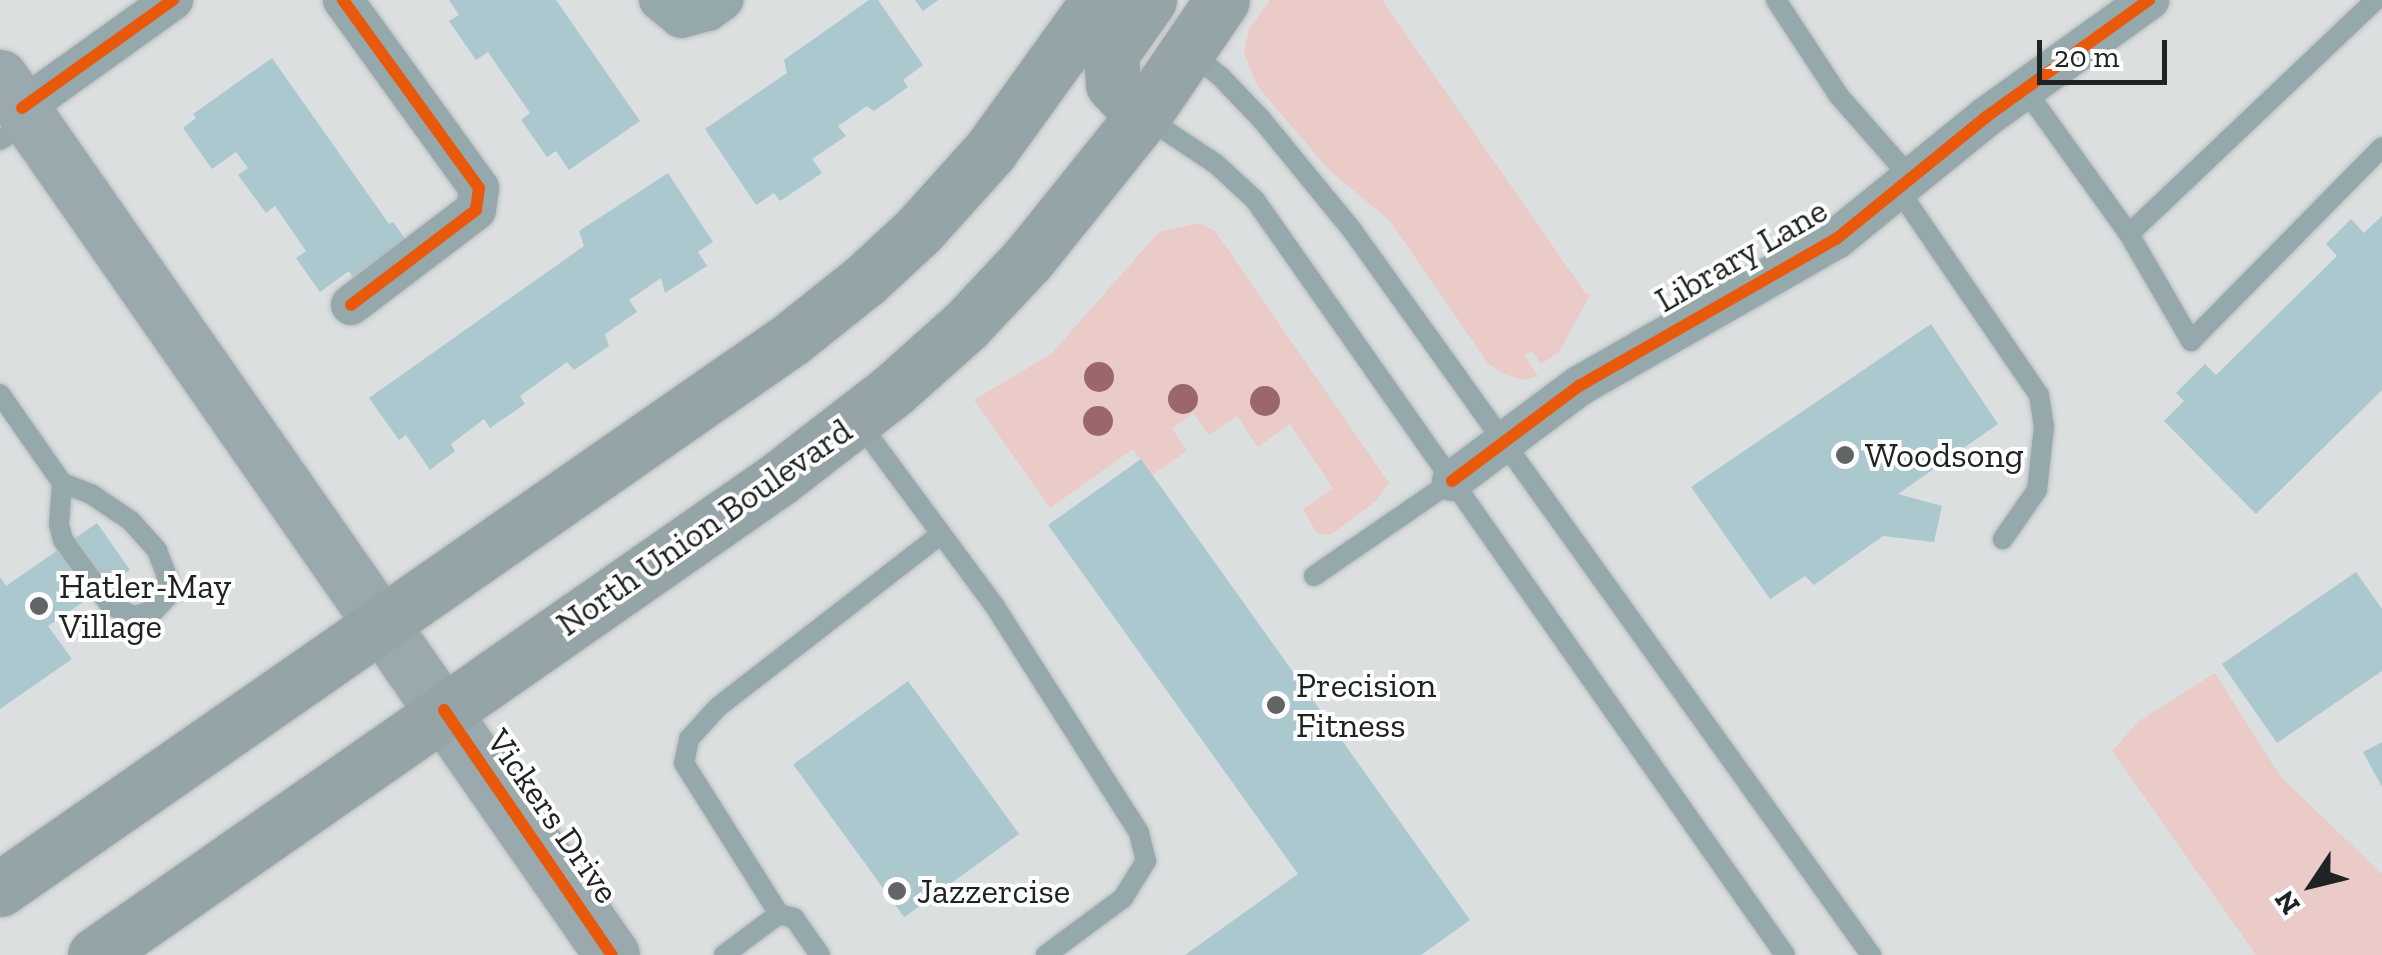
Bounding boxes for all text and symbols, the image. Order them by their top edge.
scale bar [2042,20,2172,82]
text: 20 m [2054,39,2119,75]
street label: Library Lane [1647,189,1835,321]
street label: North Union Boulevard [548,409,860,645]
place label: Woodsong [1865,434,2024,476]
marker: Woodsong [1834,444,1856,466]
place label: Hatler-May Village [59,565,231,647]
marker: Hatler-May Village [28,595,50,617]
place label: Precision Fitness [1296,664,1436,746]
marker: Precision Fitness [1265,694,1287,716]
street label: Vickers Drive [478,721,628,911]
north arrow [2262,835,2362,935]
place label: Jazzercise [917,870,1070,912]
marker: Jazzercise [886,880,908,902]
text: N [2267,884,2307,921]

